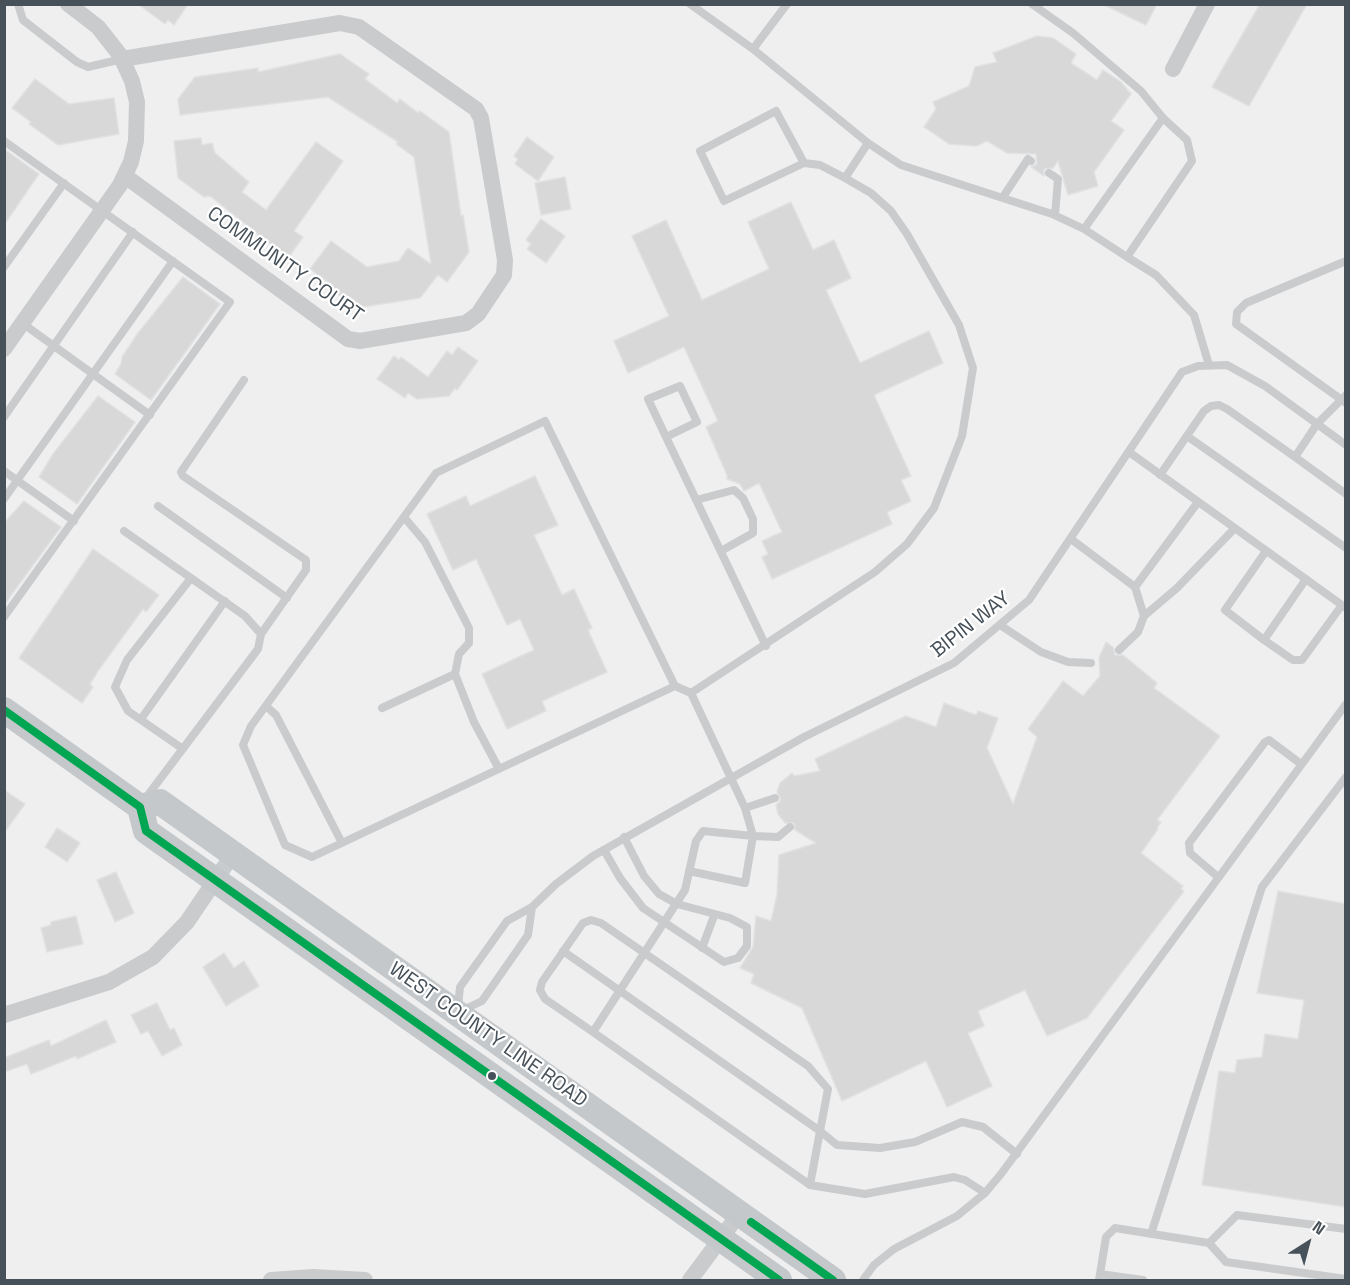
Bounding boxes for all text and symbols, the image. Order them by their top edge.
street label: COMMUNITY COURT [202,202,368,328]
street label: BIPIN WAY [927,587,1015,663]
street label: WEST COUNTY LINE ROAD [384,957,592,1113]
unlabelled marker [486,1070,498,1082]
north arrow [1278,1213,1338,1273]
text: N [1308,1216,1329,1240]

